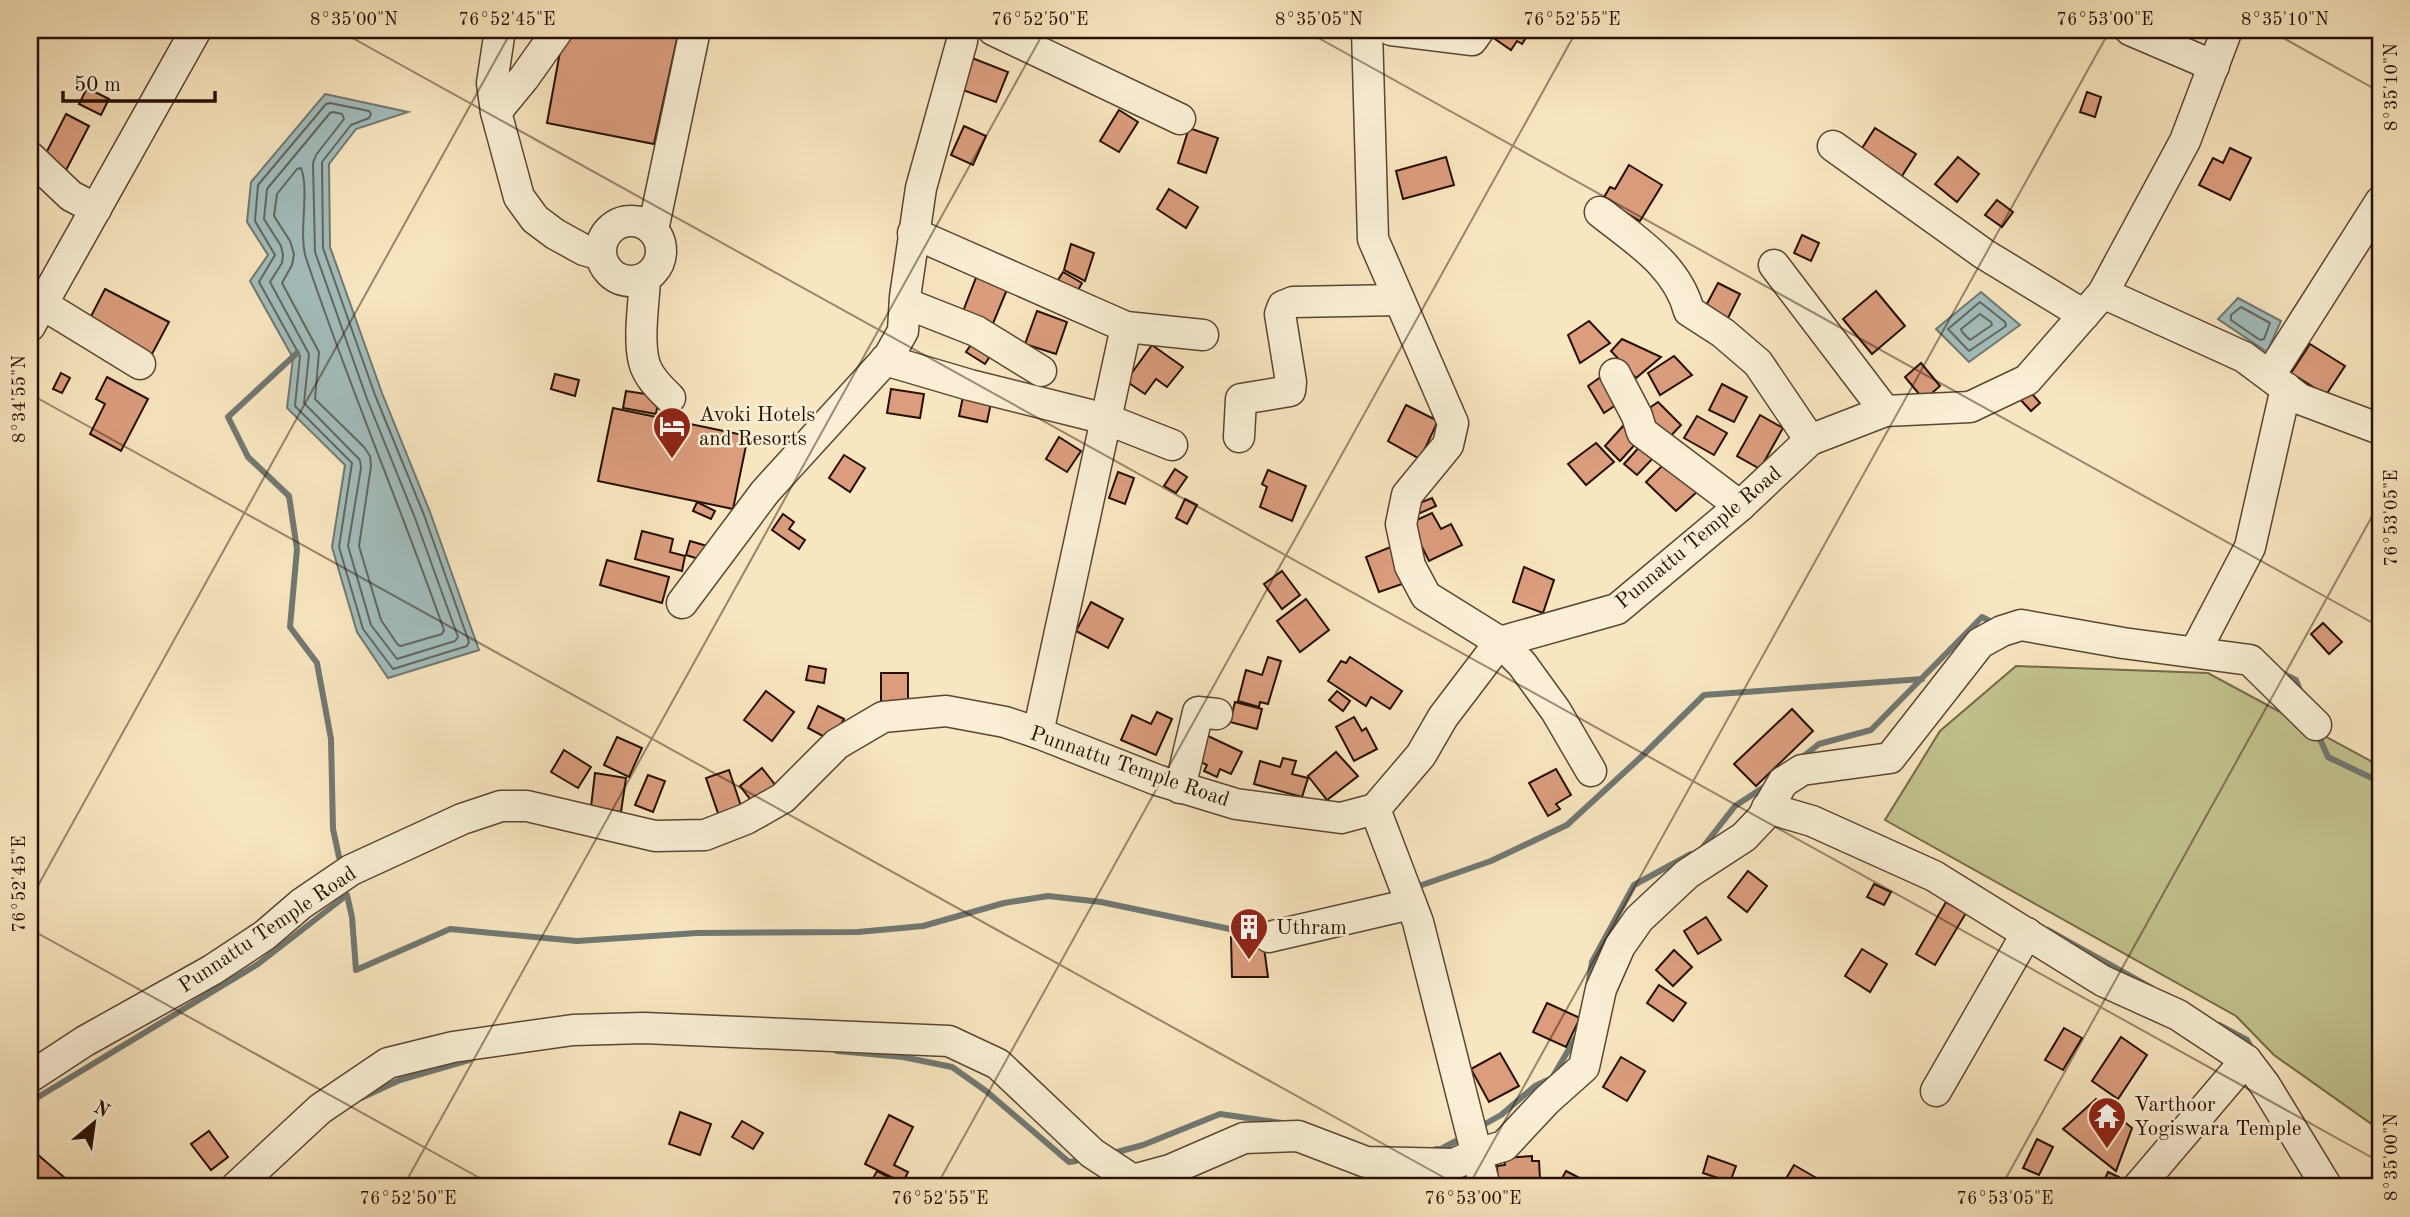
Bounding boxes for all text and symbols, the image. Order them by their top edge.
text: 8°35'00"N [310,11,398,29]
text: 76°52'45"E [459,11,555,29]
text: 76°52'50"E [992,11,1088,29]
text: 8°35'05"N [1275,11,1363,29]
text: 76°52'55"E [1524,11,1620,29]
text: 76°53'00"E [2057,11,2153,29]
text: 8°35'10"N [2241,11,2329,29]
text: 8°35'10"N [2383,43,2401,131]
scale bar [63,60,215,104]
text: 50 m [74,75,121,96]
text: 8°34'55"N [11,355,29,443]
hotel icon: Avoki Hotels and Resorts [651,405,693,460]
place label: Avoki Hotels and Resorts [699,405,815,450]
street label: Punnattu Temple Road [1612,463,1786,613]
text: 76°53'05"E [2383,470,2401,566]
street label: Punnattu Temple Road [1027,723,1232,811]
text: 76°52'45"E [11,836,29,932]
street label: Punnattu Temple Road [175,863,360,997]
building icon: Uthram [1228,906,1270,961]
place label: Uthram [1276,918,1347,939]
north arrow [60,1088,130,1158]
temple icon: Varthoor Yogiswara Temple [2086,1095,2128,1150]
place label: Varthoor Yogiswara Temple [2134,1095,2301,1140]
text: N [90,1098,112,1122]
text: 8°35'00"N [2383,1113,2401,1201]
text: 76°52'50"E [360,1190,456,1208]
text: 76°52'55"E [892,1190,988,1208]
text: 76°53'00"E [1425,1190,1521,1208]
text: 76°53'05"E [1957,1190,2053,1208]

